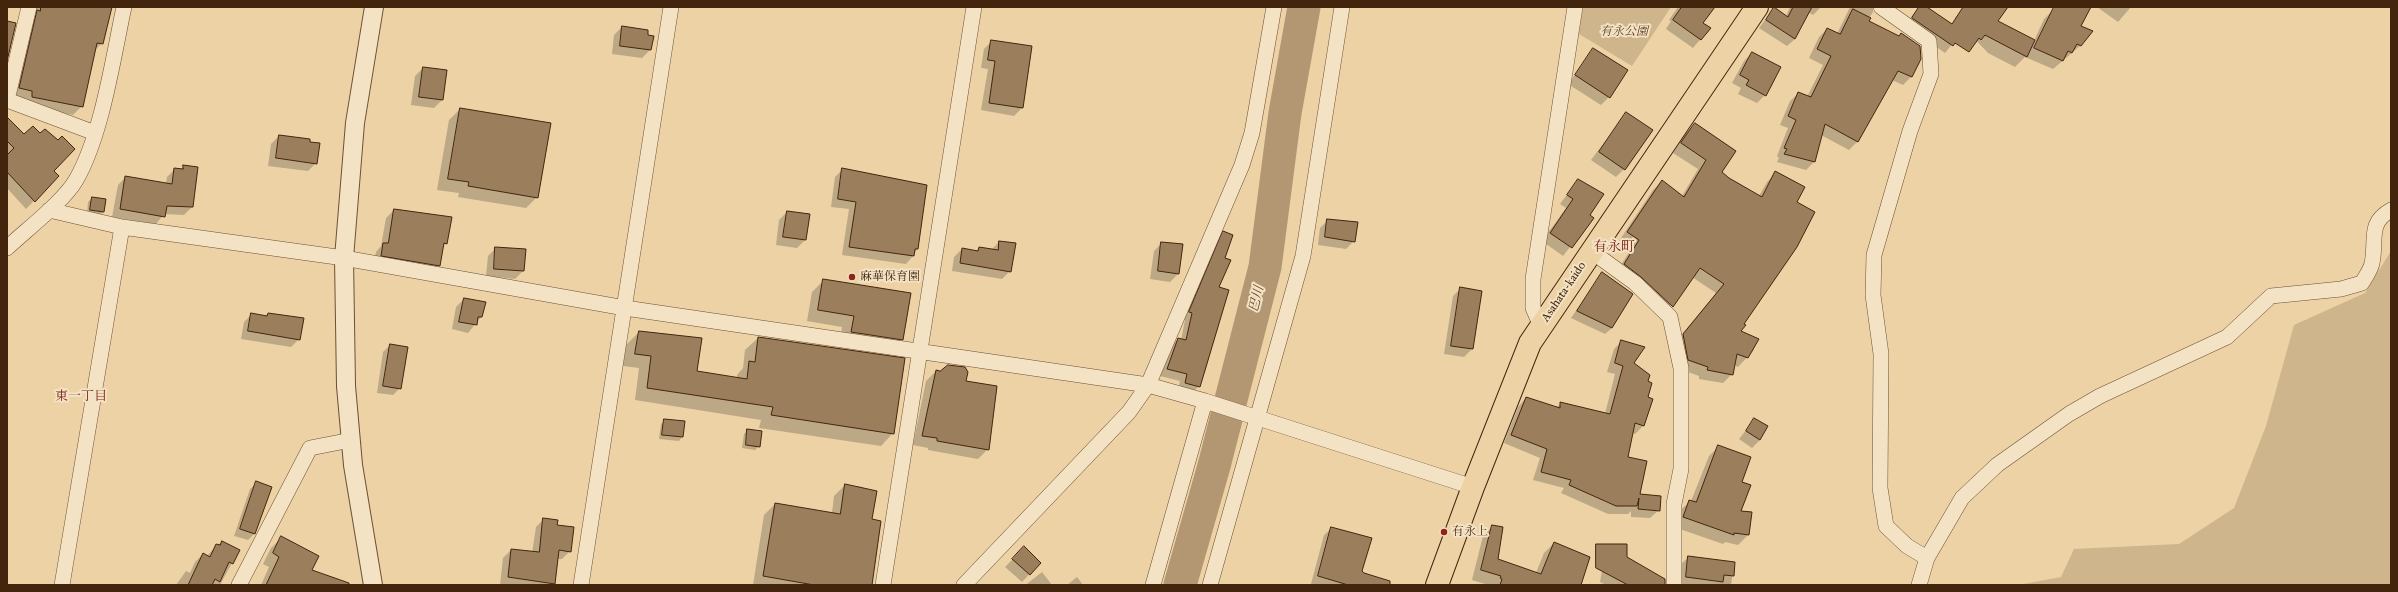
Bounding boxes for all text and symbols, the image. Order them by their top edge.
park label: 有永公園 [1600,25,1648,39]
district label: 有永町 [1593,240,1635,256]
street label: Asahata-kaido [1539,259,1589,325]
place label: 麻華保育園 [860,270,920,284]
marker: 麻華保育園 [847,272,857,282]
water label: 巴川 [1246,284,1268,314]
district label: 東一丁目 [55,389,107,405]
place label: 有永上 [1452,525,1488,539]
marker: 有永上 [1439,527,1449,537]

